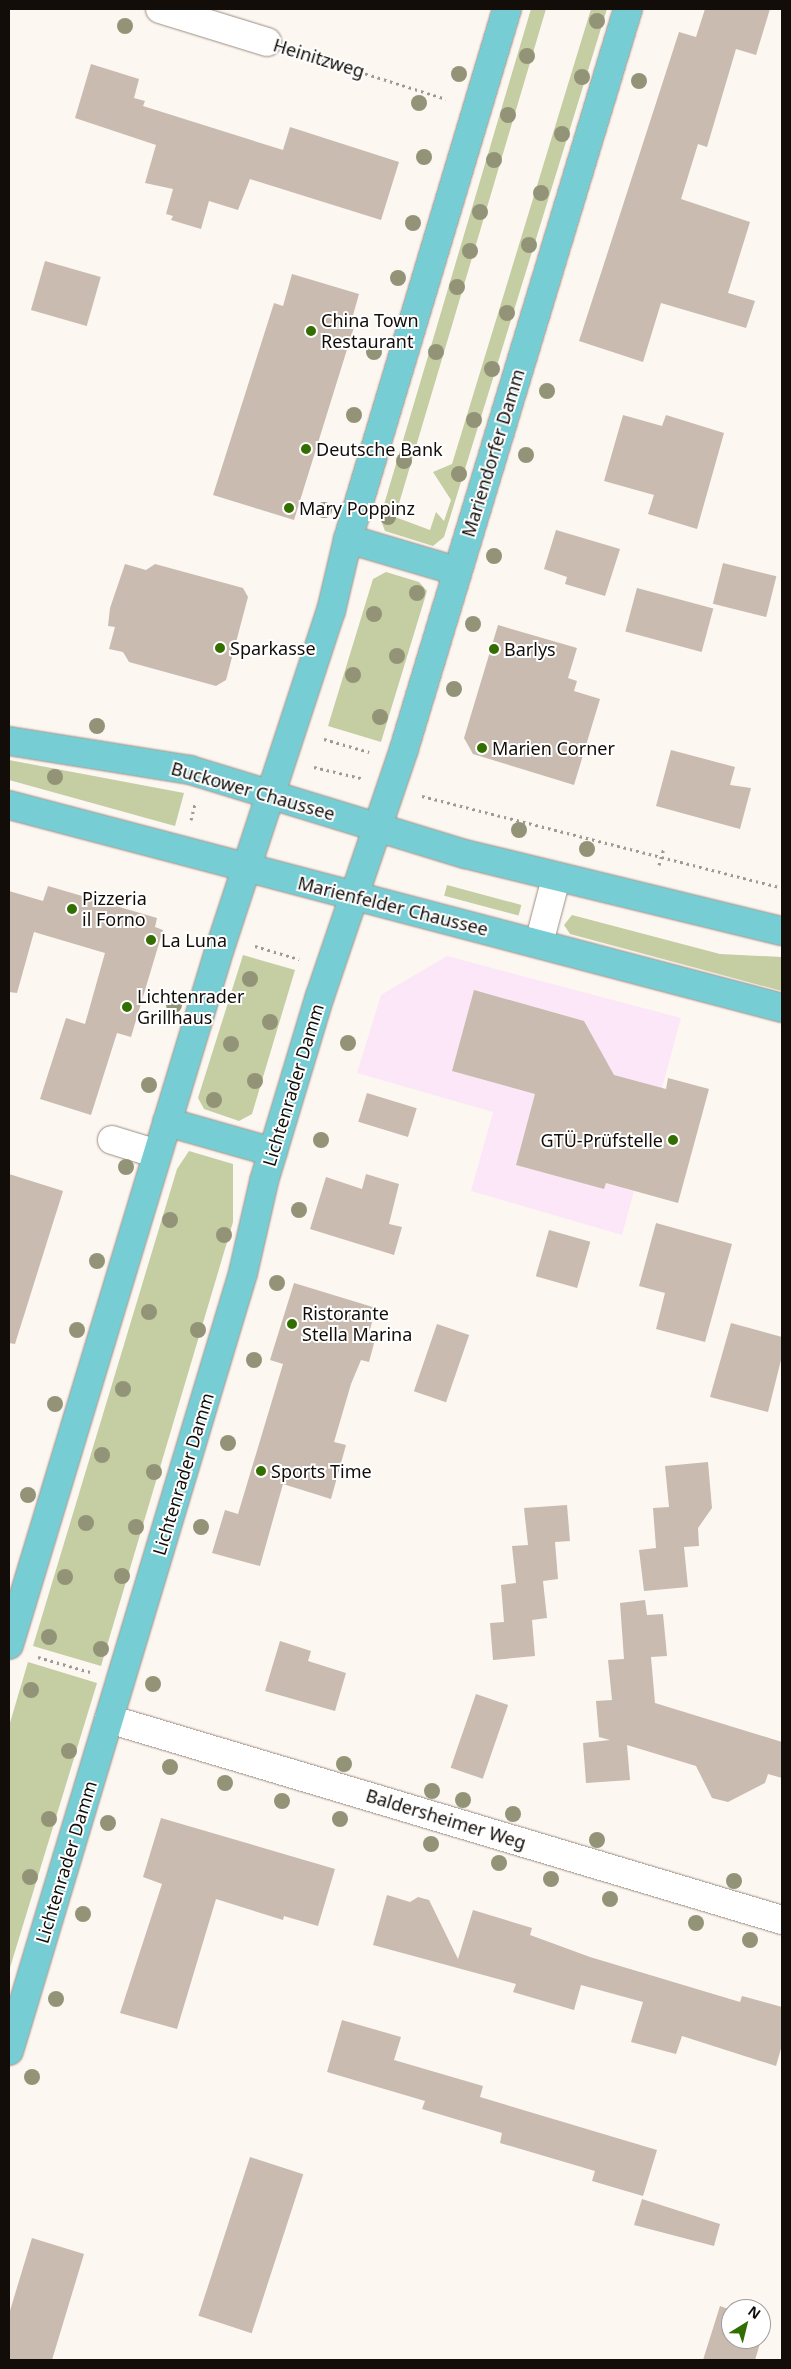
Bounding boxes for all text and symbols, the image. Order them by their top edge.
street label: Heinitzweg [271,34,367,82]
place label: China Town Restaurant [321,310,419,352]
marker: China Town Restaurant [305,325,317,337]
street label: Mariendorfer Damm [457,366,529,540]
place label: Deutsche Bank [316,438,443,460]
marker: Deutsche Bank [300,443,312,455]
place label: Mary Poppinz [299,497,415,519]
marker: Mary Poppinz [283,502,295,514]
place label: Sparkasse [230,637,316,659]
place label: Barlys [504,638,556,660]
marker: Sparkasse [214,642,226,654]
marker: Barlys [488,643,500,655]
place label: Marien Corner [492,737,615,759]
marker: Marien Corner [476,742,488,754]
street label: Buckower Chaussee [169,757,337,825]
street label: Marienfelder Chaussee [296,872,490,940]
place label: Pizzeria il Forno [82,888,147,931]
marker: Pizzeria il Forno [66,903,78,915]
place label: La Luna [161,929,227,951]
marker: La Luna [145,934,157,946]
place label: Lichtenrader Grillhaus [137,986,244,1028]
marker: Lichtenrader Grillhaus [121,1001,133,1013]
street label: Lichtenrader Damm [258,1001,328,1169]
place label: GTÜ-Prüfstelle [541,1129,663,1151]
marker: GTÜ-Prüfstelle [667,1134,679,1146]
place label: Ristorante Stella Marina [302,1303,412,1346]
marker: Ristorante Stella Marina [286,1318,298,1330]
street label: Lichtenrader Damm [148,1390,218,1558]
place label: Sports Time [271,1460,372,1482]
marker: Sports Time [255,1465,267,1477]
street label: Lichtenrader Damm [31,1778,101,1946]
street label: Baldersheimer Weg [363,1784,529,1854]
north arrow [721,2299,771,2349]
text: N [744,2301,765,2323]

